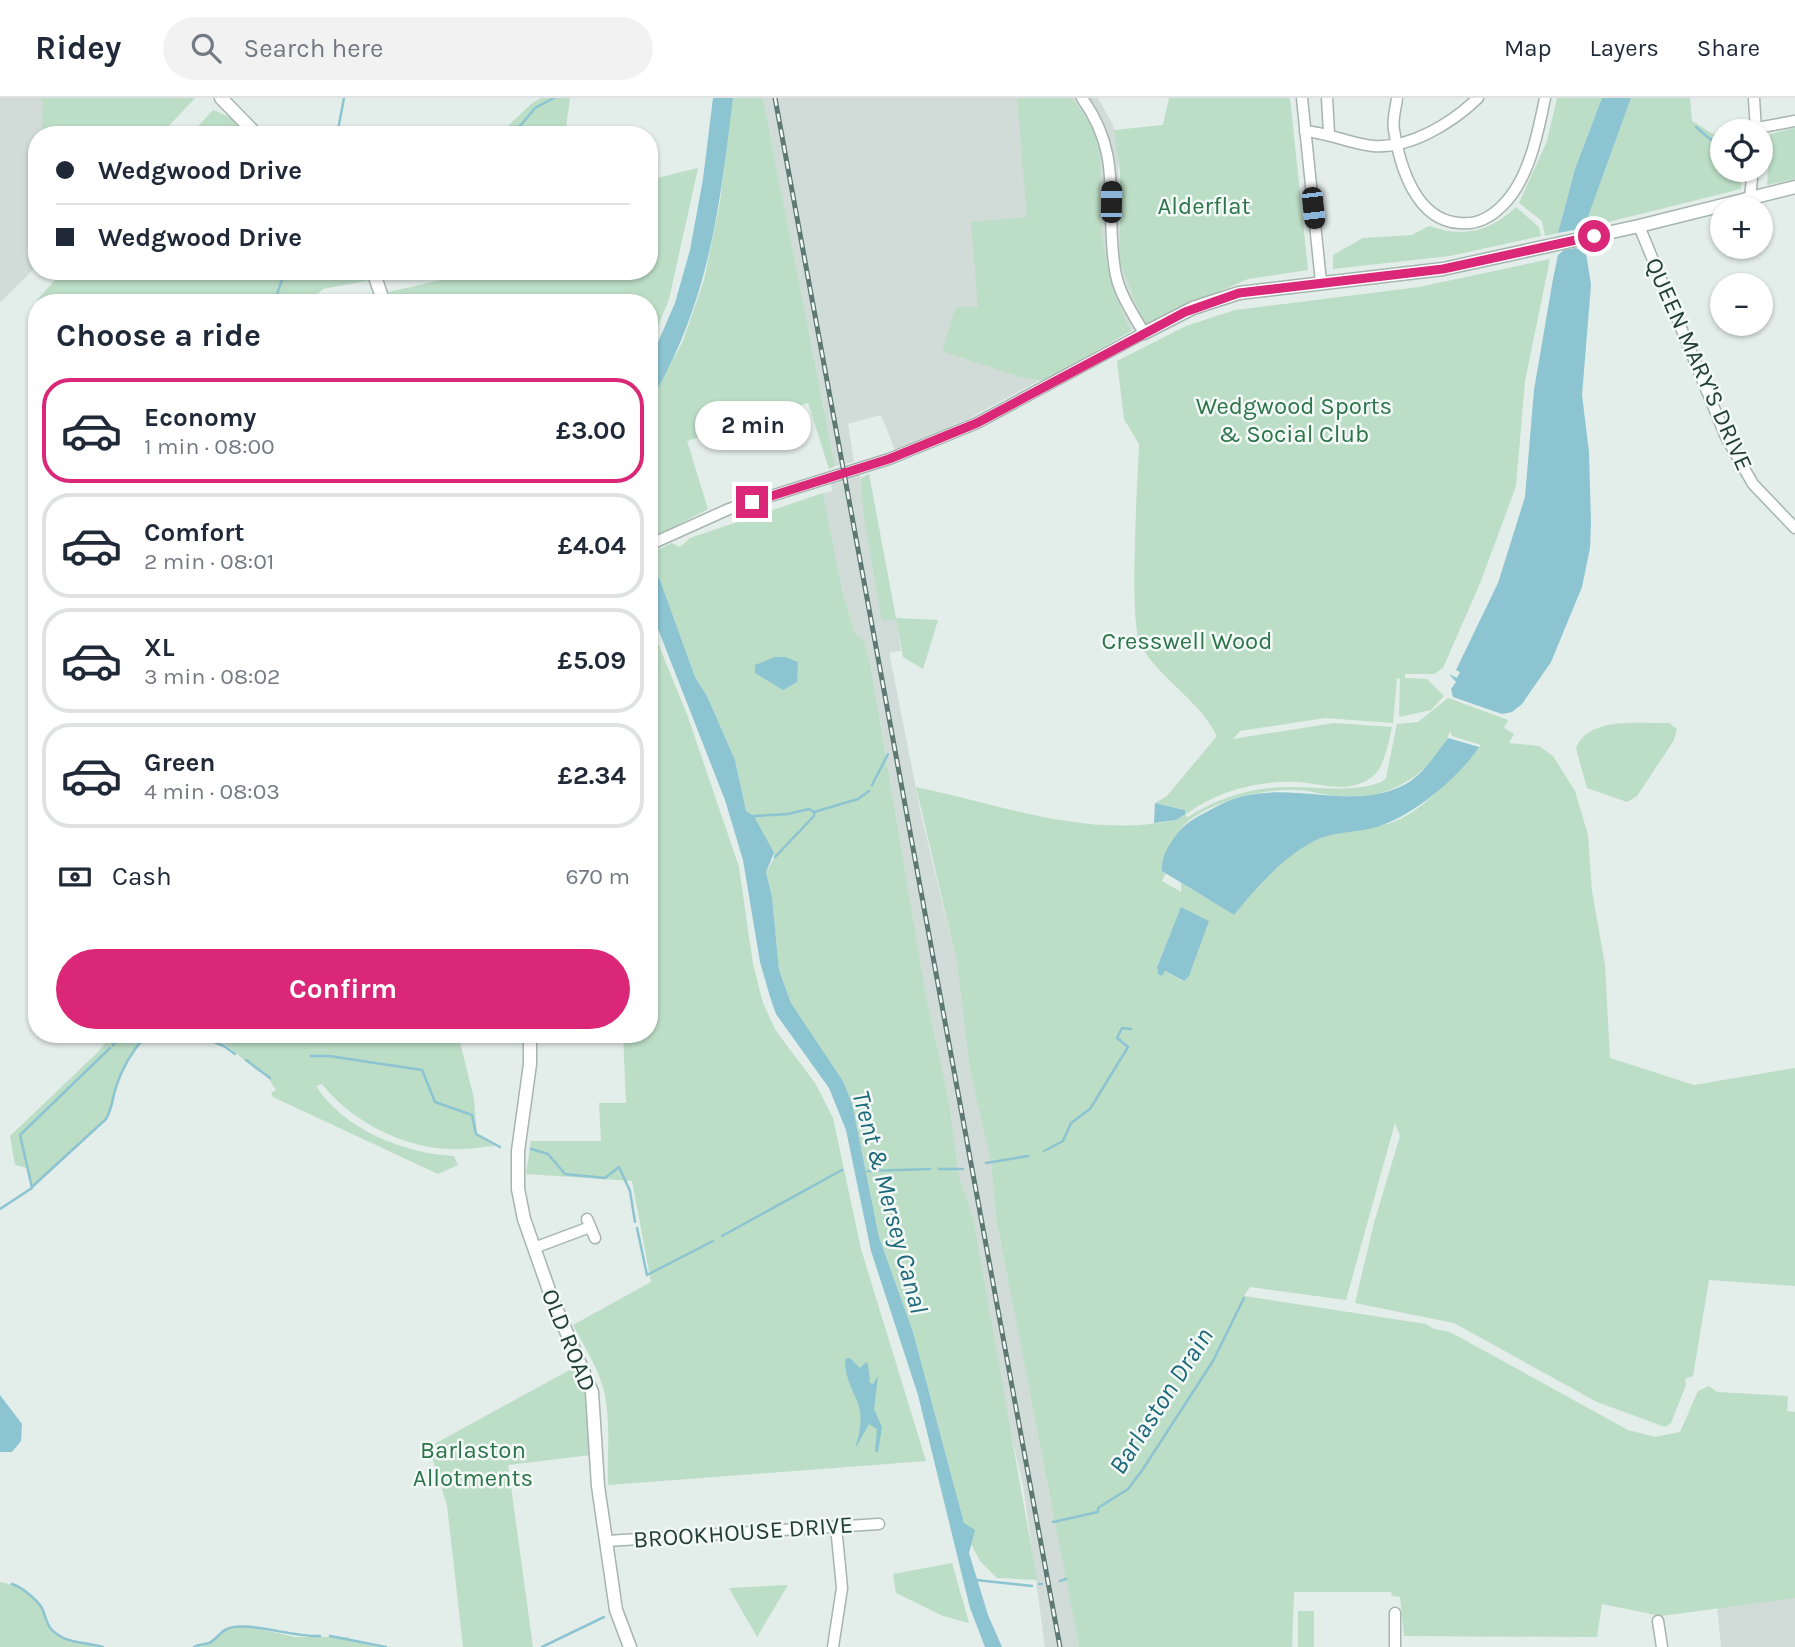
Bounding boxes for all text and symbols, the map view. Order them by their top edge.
search box [163,17,653,80]
text: Ridey [35,29,121,67]
icon: search [187,29,225,67]
text: Search here [243,33,383,64]
text: Map [1504,34,1552,62]
text: Layers [1590,34,1659,62]
text: Share [1697,34,1760,62]
map controls [1710,119,1773,336]
button: locate [1710,119,1773,182]
text: Wedgwood Drive [98,155,302,186]
car [1101,181,1122,223]
car [1301,186,1326,230]
park label: Alderflat [1158,192,1250,220]
button: + [1710,196,1773,259]
route start [1578,220,1610,252]
text: Wedgwood Drive [98,222,302,253]
street label: QUEEN MARY'S DRIVE [1639,253,1759,475]
button: − [1710,273,1773,336]
text: Choose a ride [56,317,261,354]
park label: Wedgwood Sports & Social Club [1196,392,1392,448]
icon: car [60,399,123,462]
callout: 2 min [694,400,810,450]
text: Economy [144,402,256,433]
text: 2 min [721,412,785,439]
text: £3.00 [556,415,626,446]
text: 1 min · 08:00 [144,433,275,460]
route end [736,486,768,518]
icon: car [60,514,123,577]
text: Comfort [144,517,245,548]
text: £4.04 [557,530,626,561]
text: 2 min · 08:01 [144,548,274,575]
park label: Cresswell Wood [1102,627,1272,655]
icon: car [60,629,123,692]
text: XL [144,632,175,663]
text: £5.09 [557,645,626,676]
text: 3 min · 08:02 [144,663,280,690]
icon: car [60,744,123,807]
text: Green [144,747,216,778]
text: £2.34 [557,760,626,791]
text: 4 min · 08:03 [144,778,280,805]
icon: cash [56,858,94,896]
text: Cash [112,861,172,892]
text: 670 m [565,863,630,890]
button: Confirm [56,949,630,1029]
water label: Trent & Mersey Canal [845,1087,935,1317]
street label: OLD ROAD [536,1285,602,1395]
water label: Barlaston Drain [1102,1322,1220,1480]
park label: Barlaston Allotments [413,1436,533,1492]
street label: BROOKHOUSE DRIVE [632,1510,854,1554]

